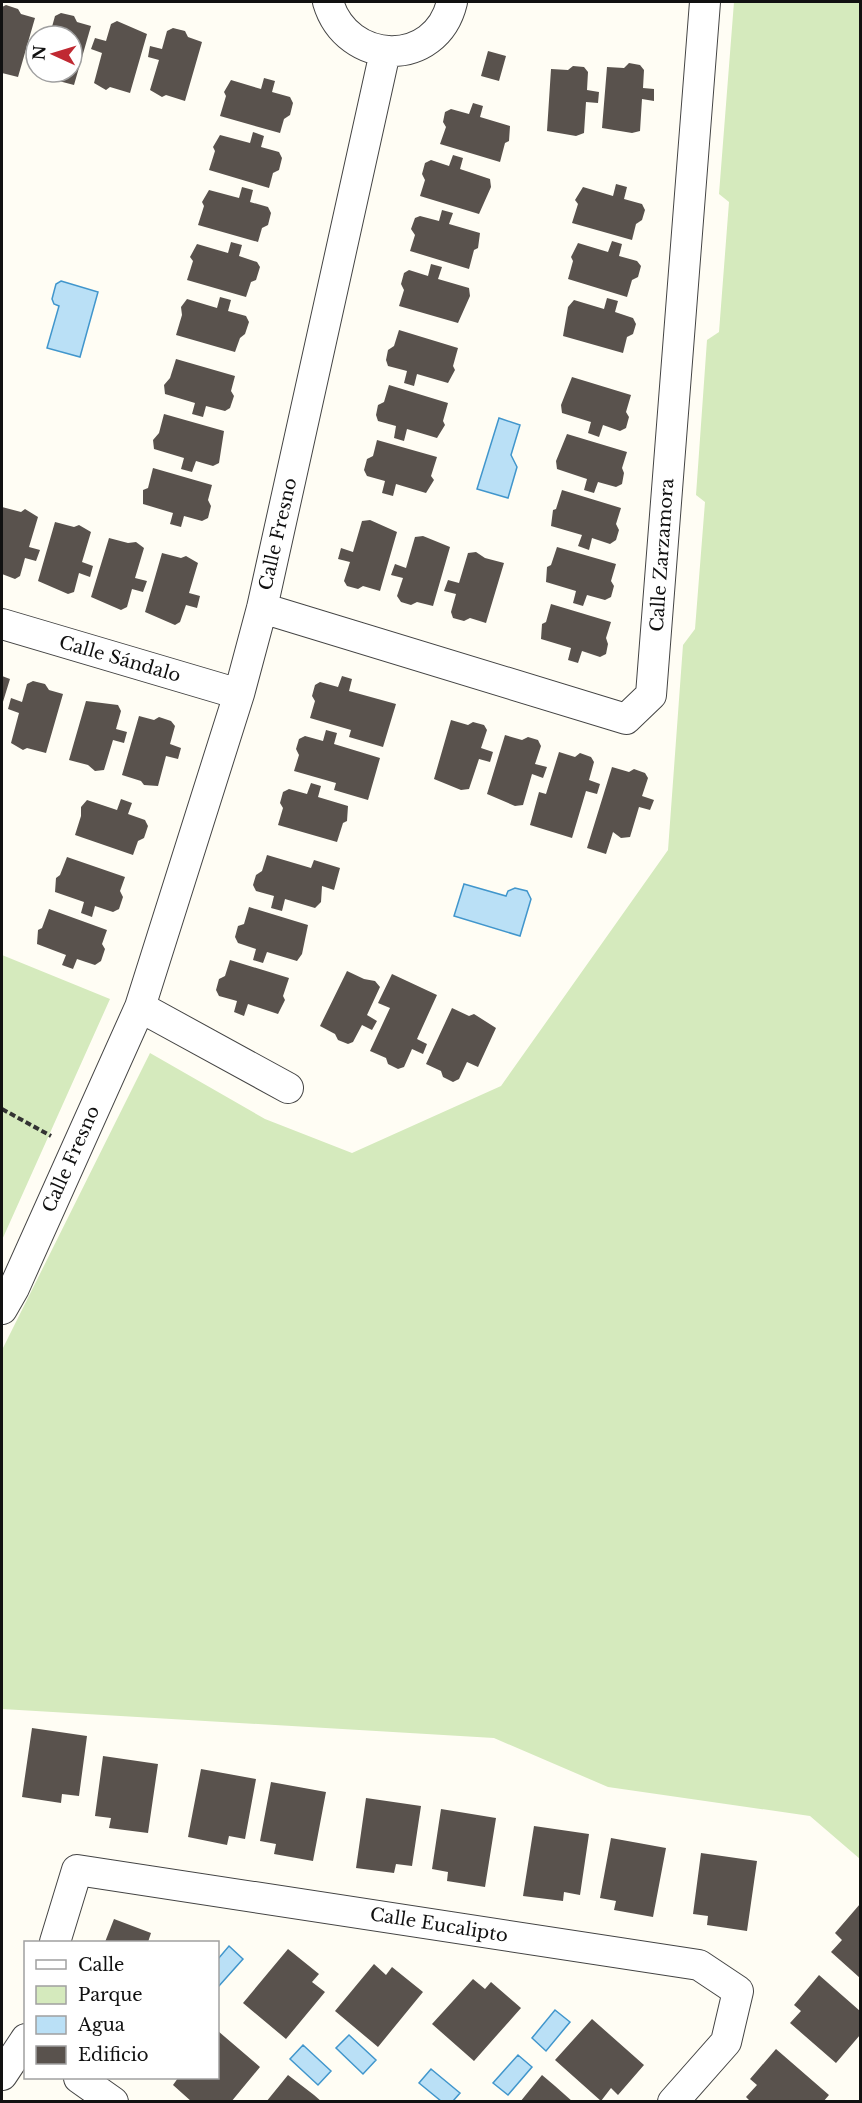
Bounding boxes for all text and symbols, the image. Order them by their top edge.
north arrow [24,24,84,84]
text: N [29,45,50,61]
street label: Calle Fresno [254,476,302,592]
street label: Calle Zarzamora [646,478,678,632]
street label: Calle Sándalo [57,631,183,687]
street label: Calle Fresno [38,1102,104,1216]
street label: Calle Eucalipto [369,1903,509,1947]
legend [24,1941,219,2079]
text: Calle [78,1954,124,1976]
text: Parque [78,1984,143,2006]
text: Agua [77,2014,125,2036]
text: Edificio [78,2044,149,2066]

